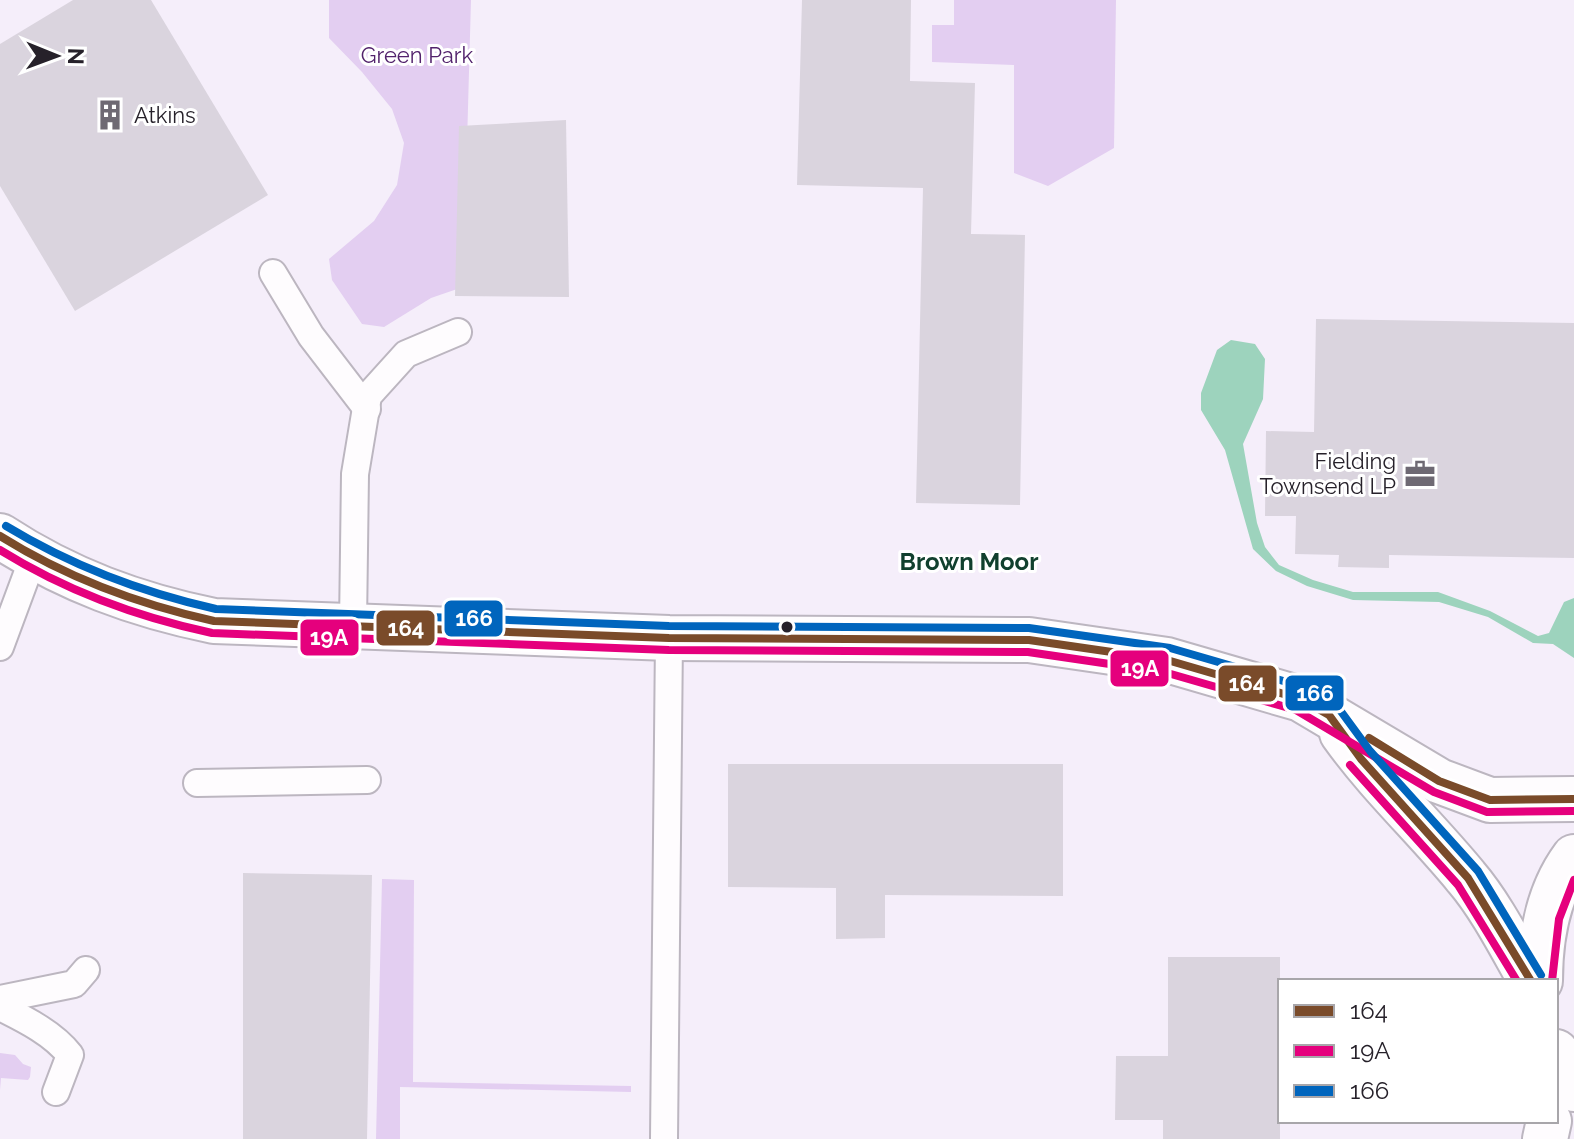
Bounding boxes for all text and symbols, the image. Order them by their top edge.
north arrow [16,16,96,96]
park label: Green Park [361,42,473,68]
text: N [63,48,89,65]
building icon: Atkins [93,98,127,132]
place label: Atkins [134,102,196,128]
place label: Fielding Townsend LP [1259,448,1396,499]
office icon: Fielding Townsend LP [1403,457,1437,491]
district label: Brown Moor [900,547,1038,576]
line badge: 166 [443,599,504,638]
text: 166 [455,605,493,631]
line badge: 164 [375,609,436,647]
text: 164 [388,615,424,641]
line badge: 19A [299,618,360,657]
unlabelled marker [779,619,795,635]
text: 19A [310,624,349,650]
line badge: 19A [1109,649,1170,688]
text: 19A [1121,655,1160,681]
line badge: 164 [1217,664,1278,703]
text: 164 [1229,670,1265,696]
line badge: 166 [1284,674,1345,712]
text: 166 [1296,680,1334,706]
legend [1278,979,1558,1123]
text: 164 [1350,996,1388,1025]
text: 19A [1350,1036,1391,1065]
text: 166 [1350,1076,1389,1105]

